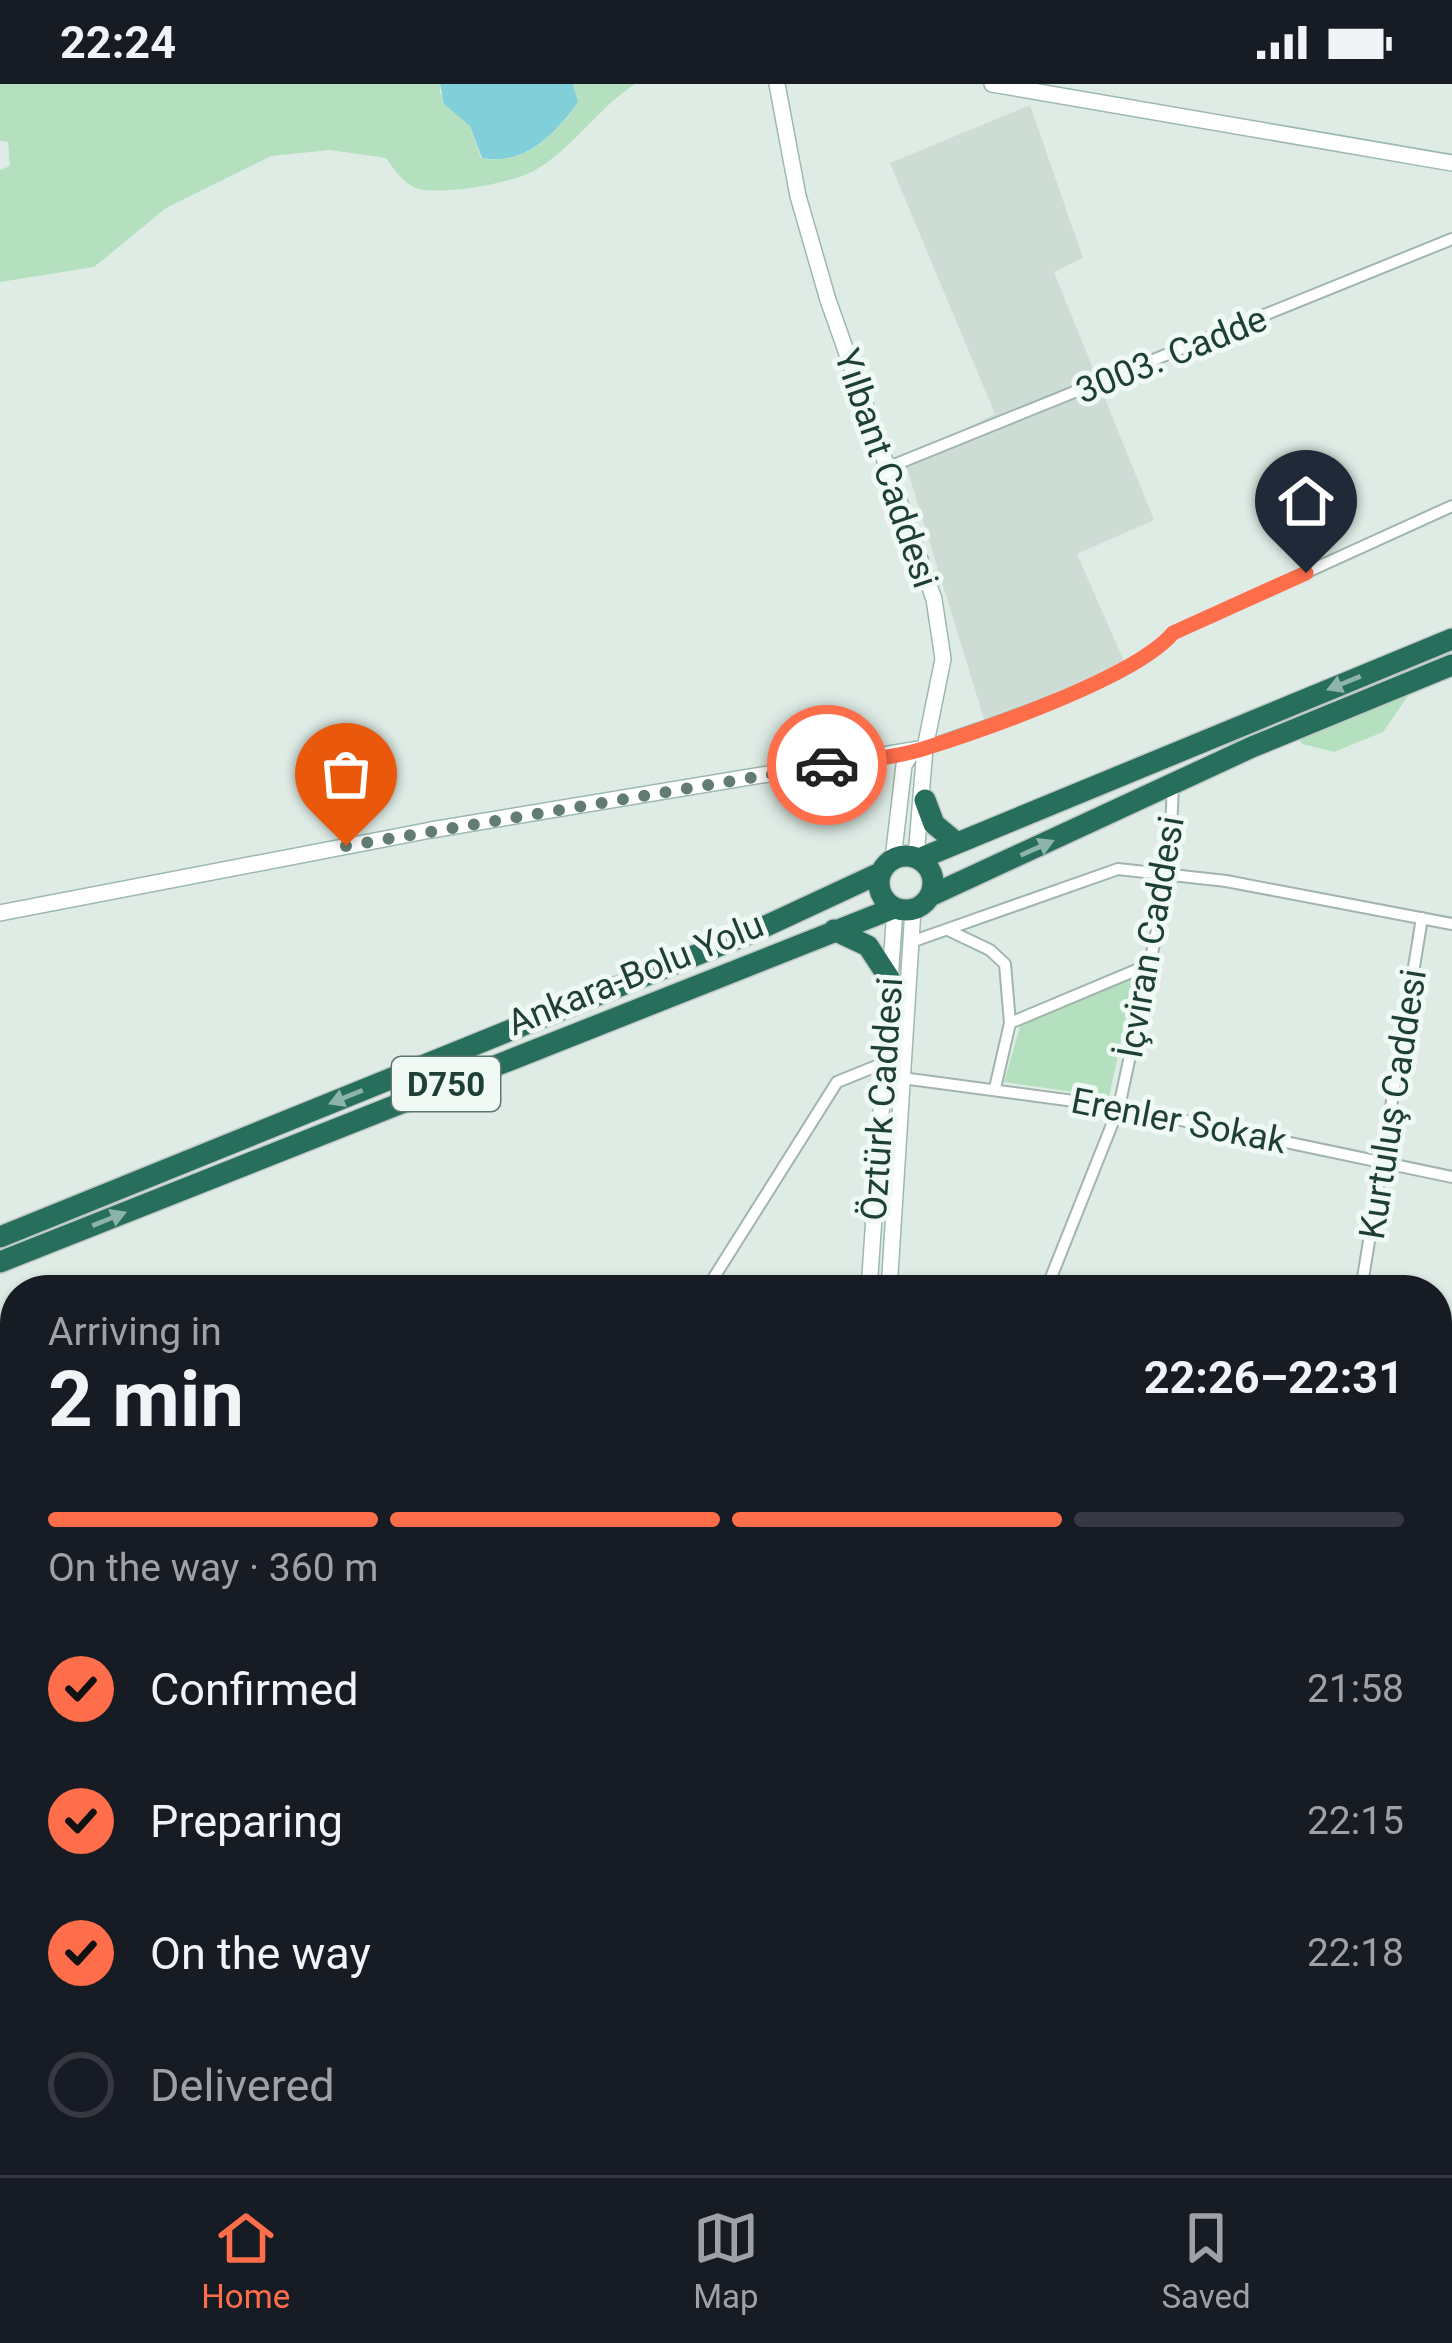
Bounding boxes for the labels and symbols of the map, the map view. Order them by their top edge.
street label: 3003. Cadde [1070,298,1273,412]
street label: Yılbant Caddesi [826,343,947,593]
pin [1255,450,1357,573]
one-way arrow [1325,674,1361,693]
courier [767,705,887,825]
pin [295,723,397,846]
street label: İçviran Caddesi [1109,813,1193,1061]
one-way arrow [1020,838,1055,858]
street label: Ankara-Bolu Yolu [501,903,769,1044]
street label: Kurtuluş Caddesi [1351,966,1435,1242]
street label: Öztürk Caddesi [853,976,911,1222]
road number: D750 [392,1057,500,1111]
street label: Erenler Sokak [1068,1080,1291,1163]
one-way arrow [328,1088,364,1107]
one-way arrow [91,1209,127,1228]

